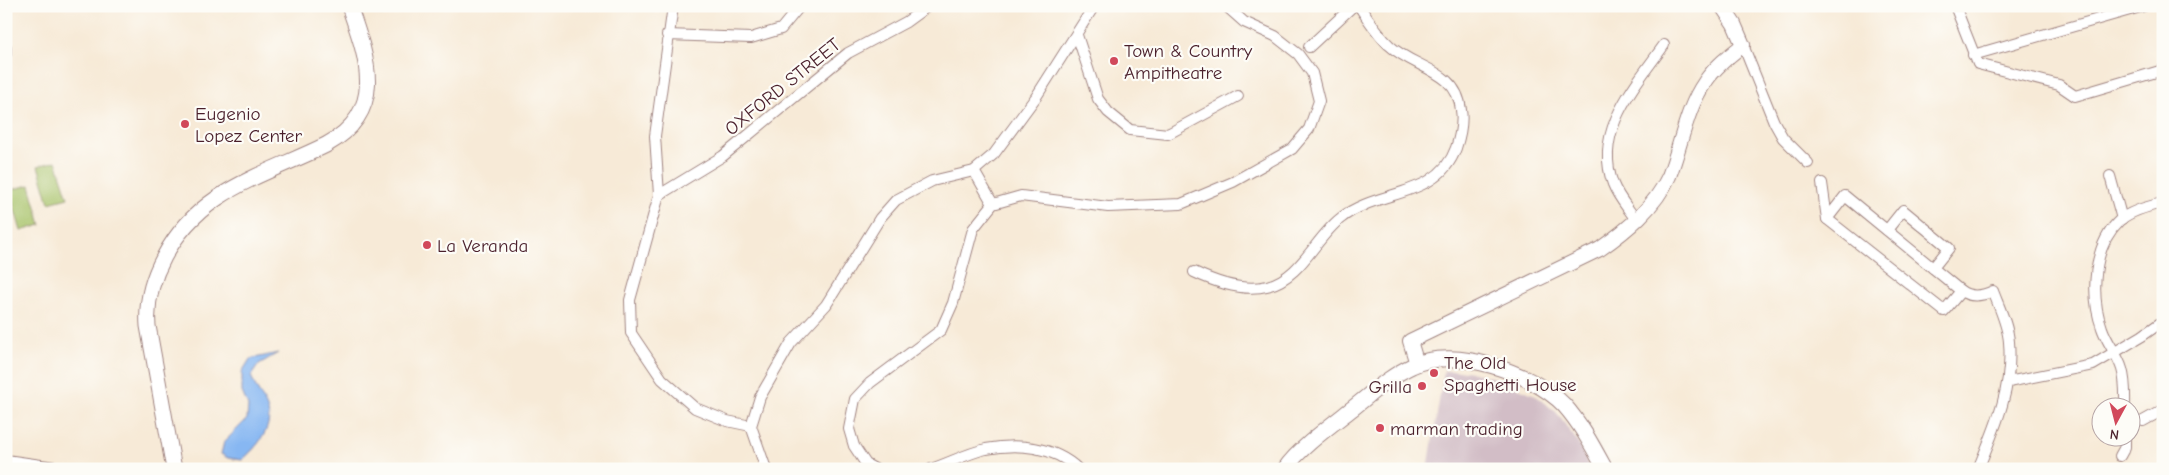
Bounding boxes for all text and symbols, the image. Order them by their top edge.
street label: OXFORD STREET [720,33,845,140]
place label: Town & Country Ampitheatre [1124,40,1253,84]
marker: Town & Country Ampitheatre [1108,55,1120,67]
place label: Eugenio Lopez Center [195,103,303,147]
marker: Eugenio Lopez Center [179,118,191,130]
place label: La Veranda [437,235,528,257]
marker: La Veranda [421,239,433,251]
place label: The Old Spaghetti House [1444,352,1577,396]
marker: The Old Spaghetti House [1428,367,1440,379]
place label: Grilla [1368,376,1412,398]
marker: Grilla [1416,380,1428,392]
north arrow [2092,398,2142,448]
place label: marman trading [1390,418,1523,440]
marker: marman trading [1374,422,1386,434]
text: N [2109,425,2120,443]

